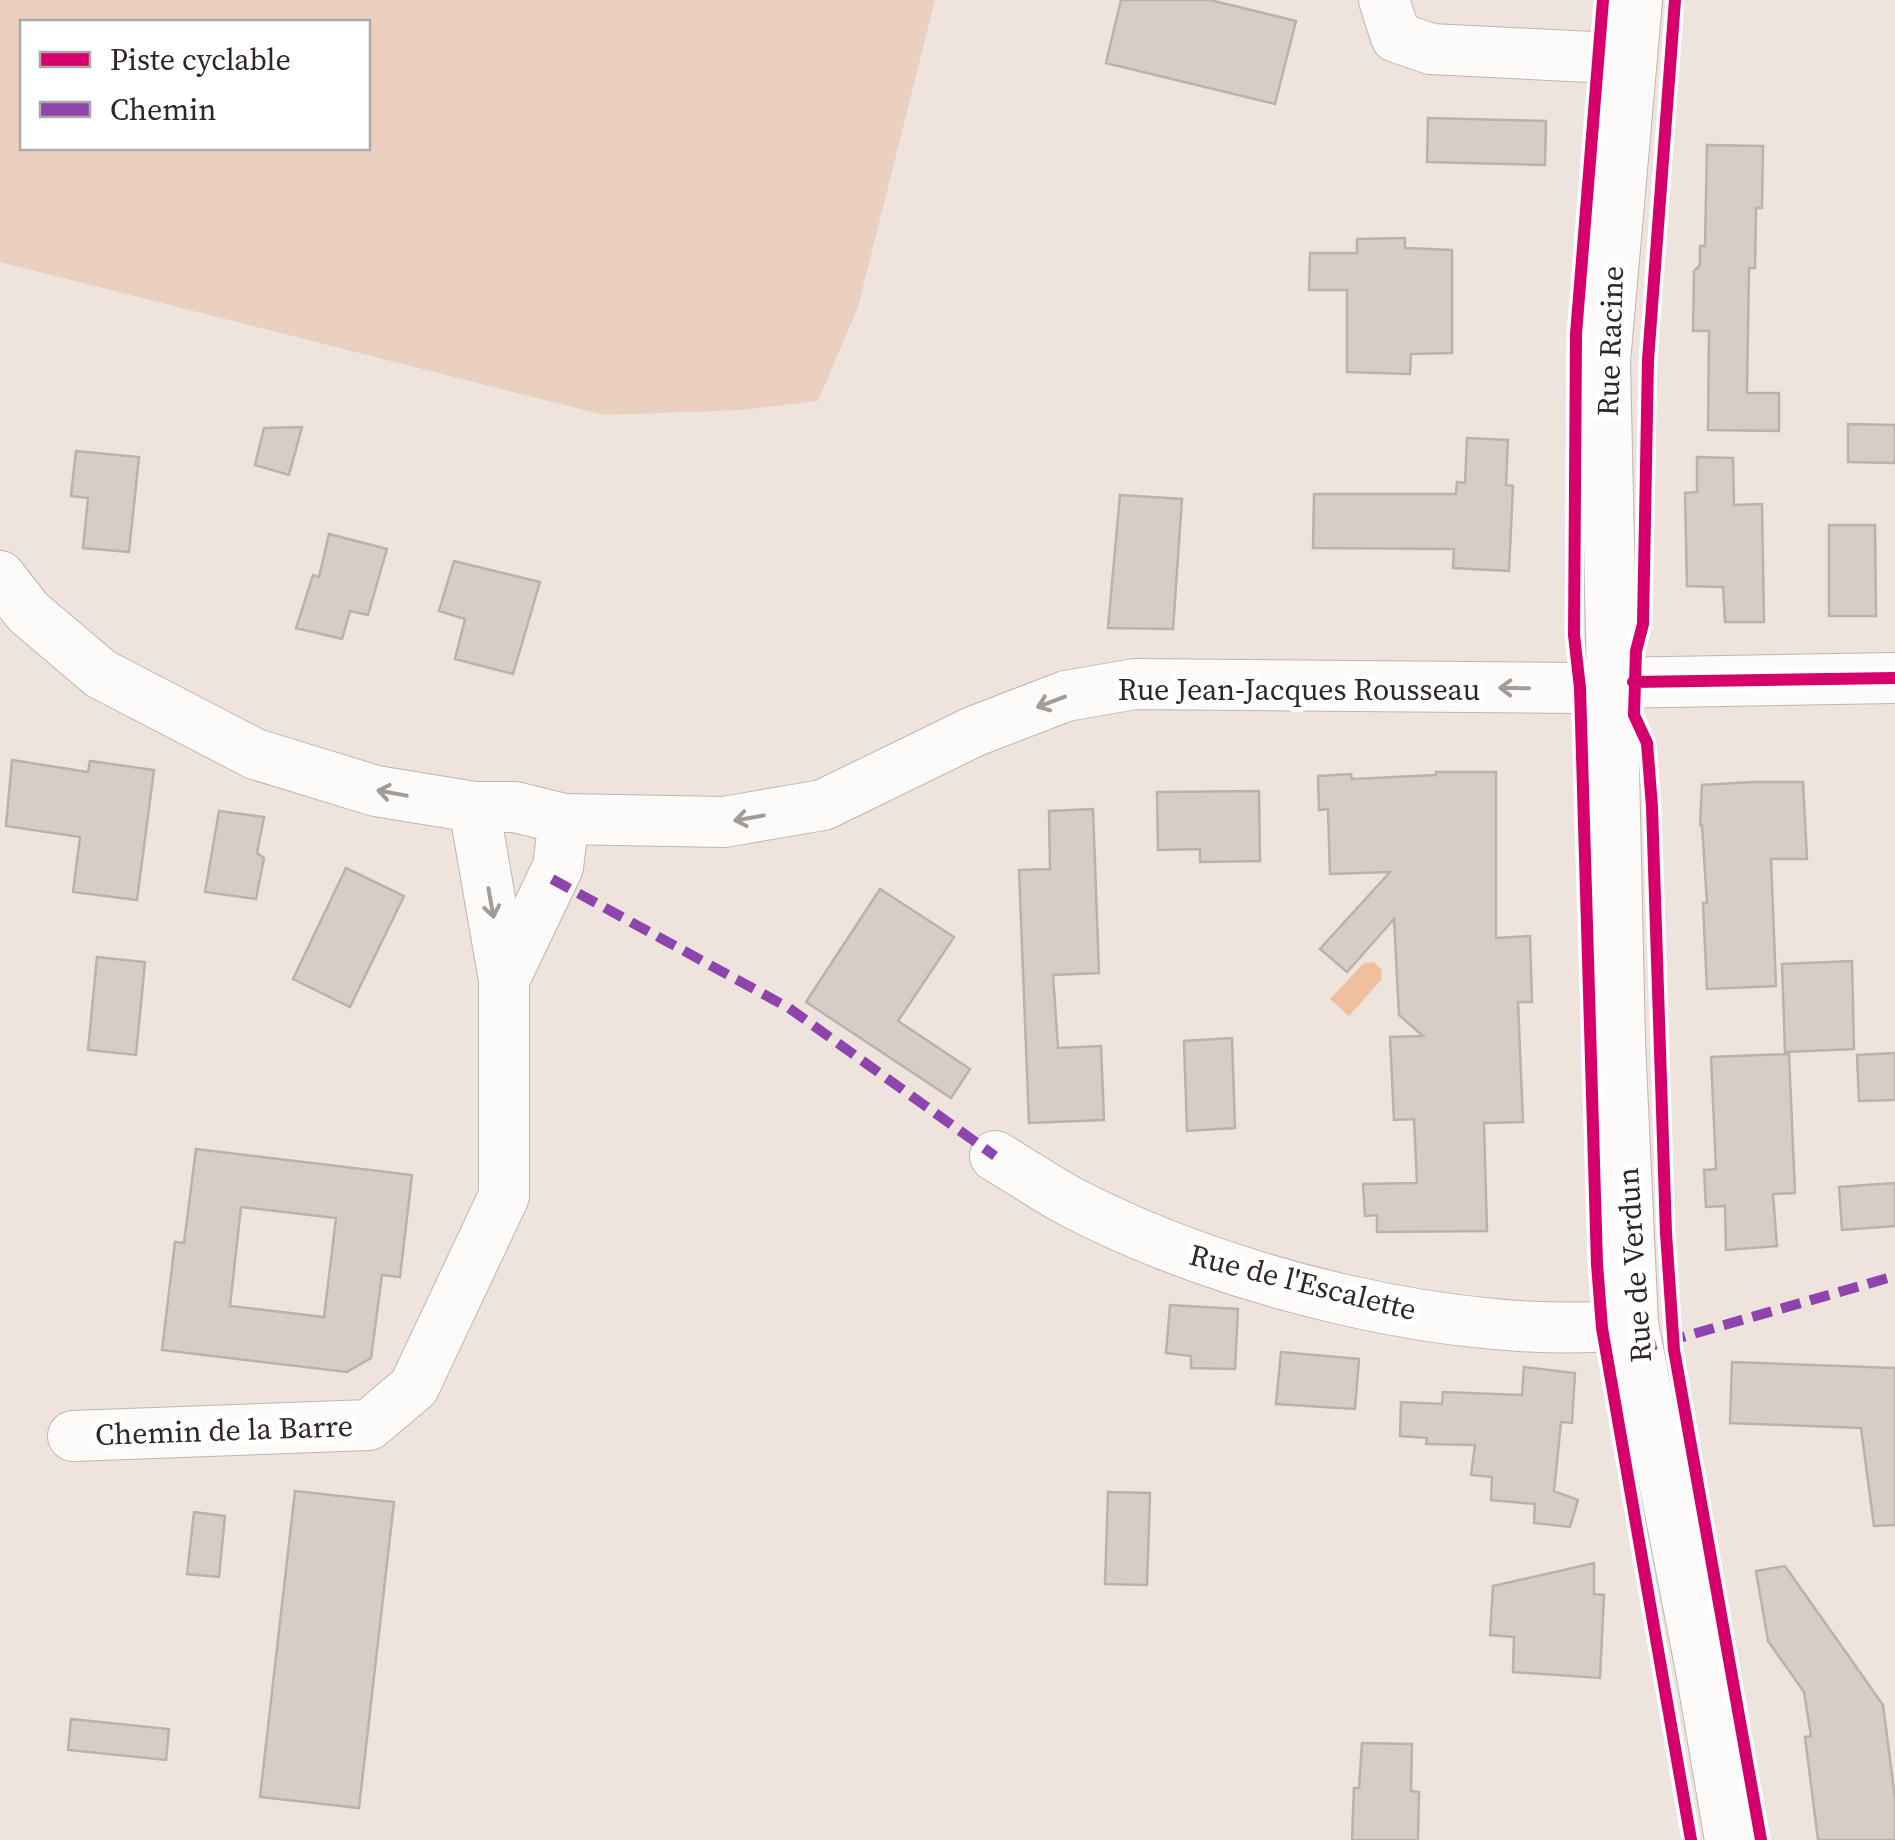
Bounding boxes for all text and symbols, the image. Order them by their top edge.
legend [20,20,370,150]
text: Piste cyclable [110,39,291,80]
text: Chemin [110,89,216,130]
street label: Rue Racine [1587,265,1633,417]
street label: Rue Jean-Jacques Rousseau [1118,669,1480,710]
one-way arrow [1498,678,1530,697]
one-way arrow [1036,694,1067,712]
one-way arrow [376,783,409,802]
one-way arrow [734,809,766,828]
one-way arrow [482,886,501,919]
street label: Rue de Verdun [1607,1166,1661,1364]
street label: Rue de l'Escalette [1185,1234,1421,1330]
street label: Chemin de la Barre [94,1405,354,1455]

